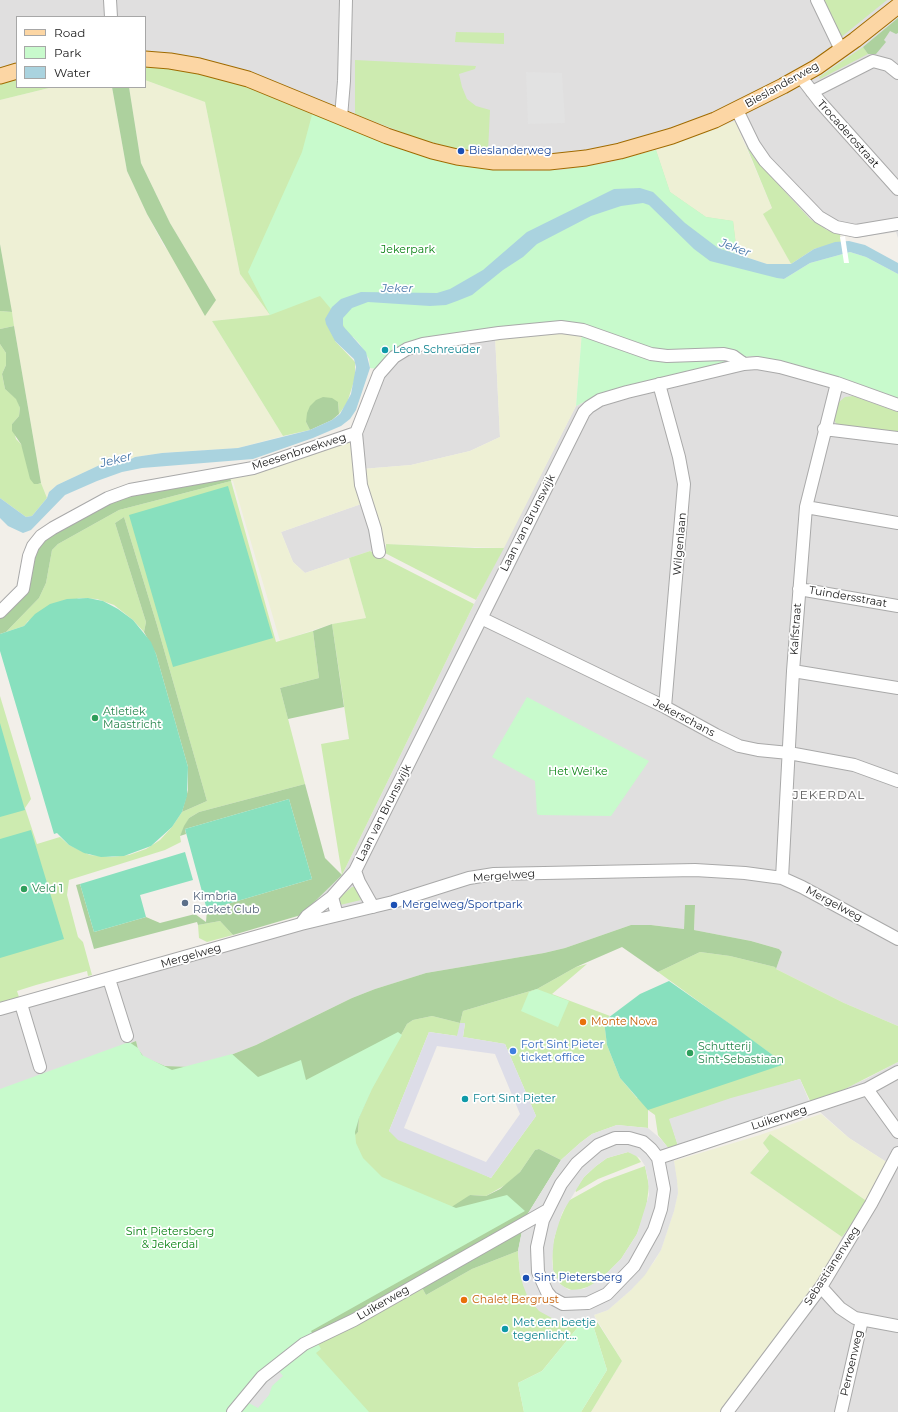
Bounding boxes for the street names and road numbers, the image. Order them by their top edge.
street label: Bieslanderweg [743,59,821,111]
street label: Trocaderostraat [814,97,882,171]
street label: Meesenbroekweg [250,431,348,473]
street label: Laan van Brunswijk [498,472,558,574]
street label: Wilgenlaan [671,512,689,576]
street label: Tuindersstraat [808,584,888,610]
street label: Kalfstraat [788,603,804,655]
street label: Jekerschans [651,696,717,740]
street label: Laan van Brunswijk [354,762,414,864]
street label: Mergelweg [472,867,536,885]
street label: Mergelweg [803,884,865,924]
street label: Mergelweg [159,941,223,971]
street label: Luikerweg [749,1103,809,1133]
street label: Sebastianenweg [801,1224,863,1308]
street label: Luikerweg [355,1283,411,1323]
street label: Perroenweg [838,1329,866,1397]

